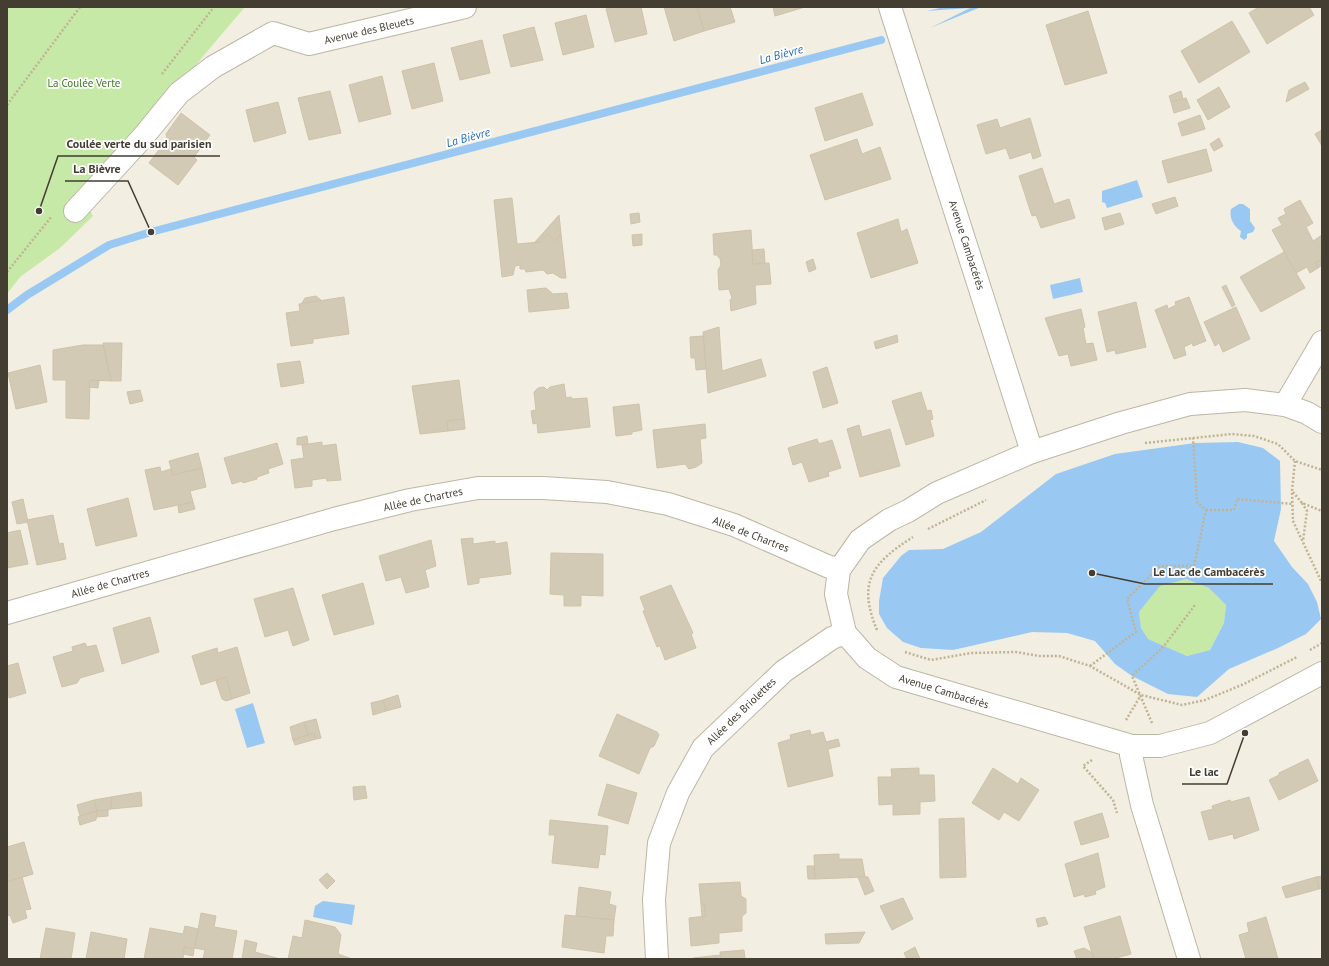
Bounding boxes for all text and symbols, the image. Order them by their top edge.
street label: Avenue des Bleuets [323,13,415,47]
water label: La Bièvre [757,41,805,67]
park label: La Coulée Verte [48,76,121,90]
water label: La Bièvre [444,124,492,150]
callout: Coulée verte du sud parisien [58,132,220,156]
text: Coulée verte du sud parisien [67,136,212,151]
callout: La Bièvre [65,157,128,181]
text: La Bièvre [73,161,121,176]
street label: Avenue Cambacérès [946,198,988,292]
street label: Allée de Chartres [382,484,464,514]
street label: Allée de Chartres [711,513,792,555]
callout: Le Lac de Cambacérès [1145,560,1273,584]
text: Le Lac de Cambacérès [1153,564,1265,579]
street label: Allée de Chartres [69,565,151,601]
street label: Avenue Cambacérès [897,671,991,711]
street label: Allée des Briolettes [703,674,779,748]
callout: Le lac [1182,760,1227,784]
text: Le lac [1189,764,1219,779]

